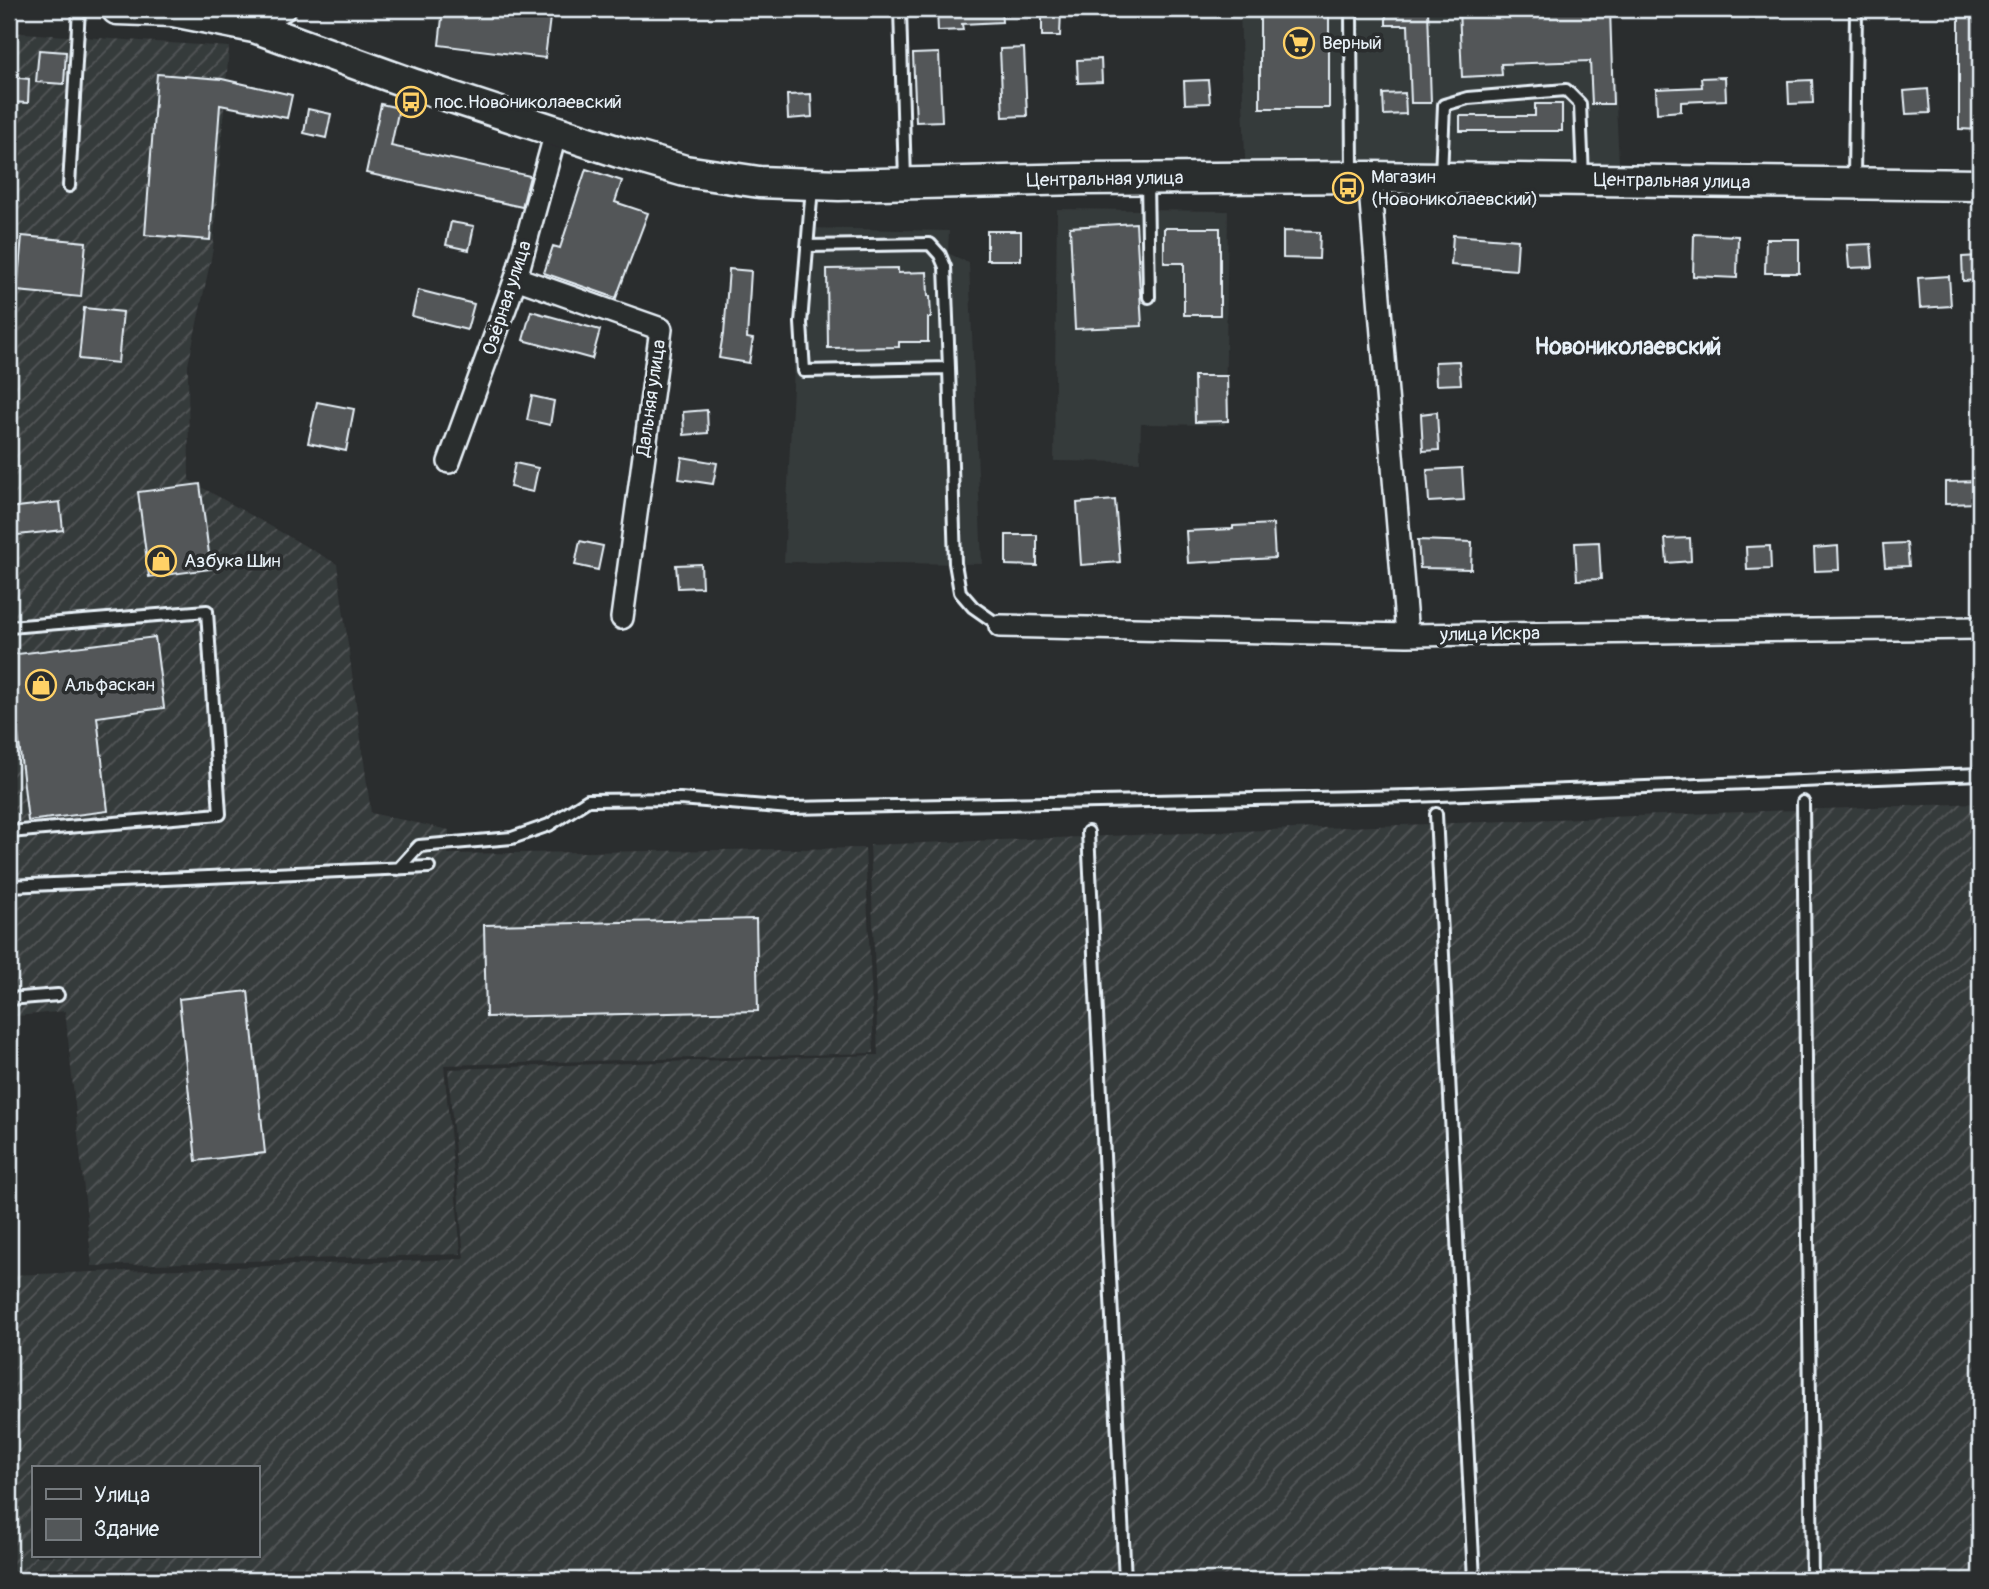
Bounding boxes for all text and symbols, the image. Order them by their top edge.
supermarket icon: Верный [1282,26,1316,60]
place label: Верный [1322,31,1382,55]
bus stop icon: пос.Новониколаевский [394,85,428,119]
place label: пос.Новониколаевский [434,90,622,114]
place label: Магазин (Новониколаевский) [1371,165,1538,211]
street label: Центральная улица [1026,166,1184,192]
street label: Центральная улица [1593,168,1751,194]
bus stop icon: Магазин (Новониколаевский) [1331,171,1365,205]
street label: Озёрная улица [477,237,537,358]
district label: Новониколаевский [1535,332,1721,361]
street label: Дальняя улица [631,338,671,459]
shop icon: Азбука Шин [144,544,178,578]
place label: Азбука Шин [184,549,281,573]
street label: улица Искра [1439,621,1540,647]
shop icon: Альфаскан [24,668,58,702]
place label: Альфаскан [64,673,155,697]
legend [32,1466,259,1558]
text: Улица [94,1482,150,1509]
text: Здание [94,1516,160,1543]

